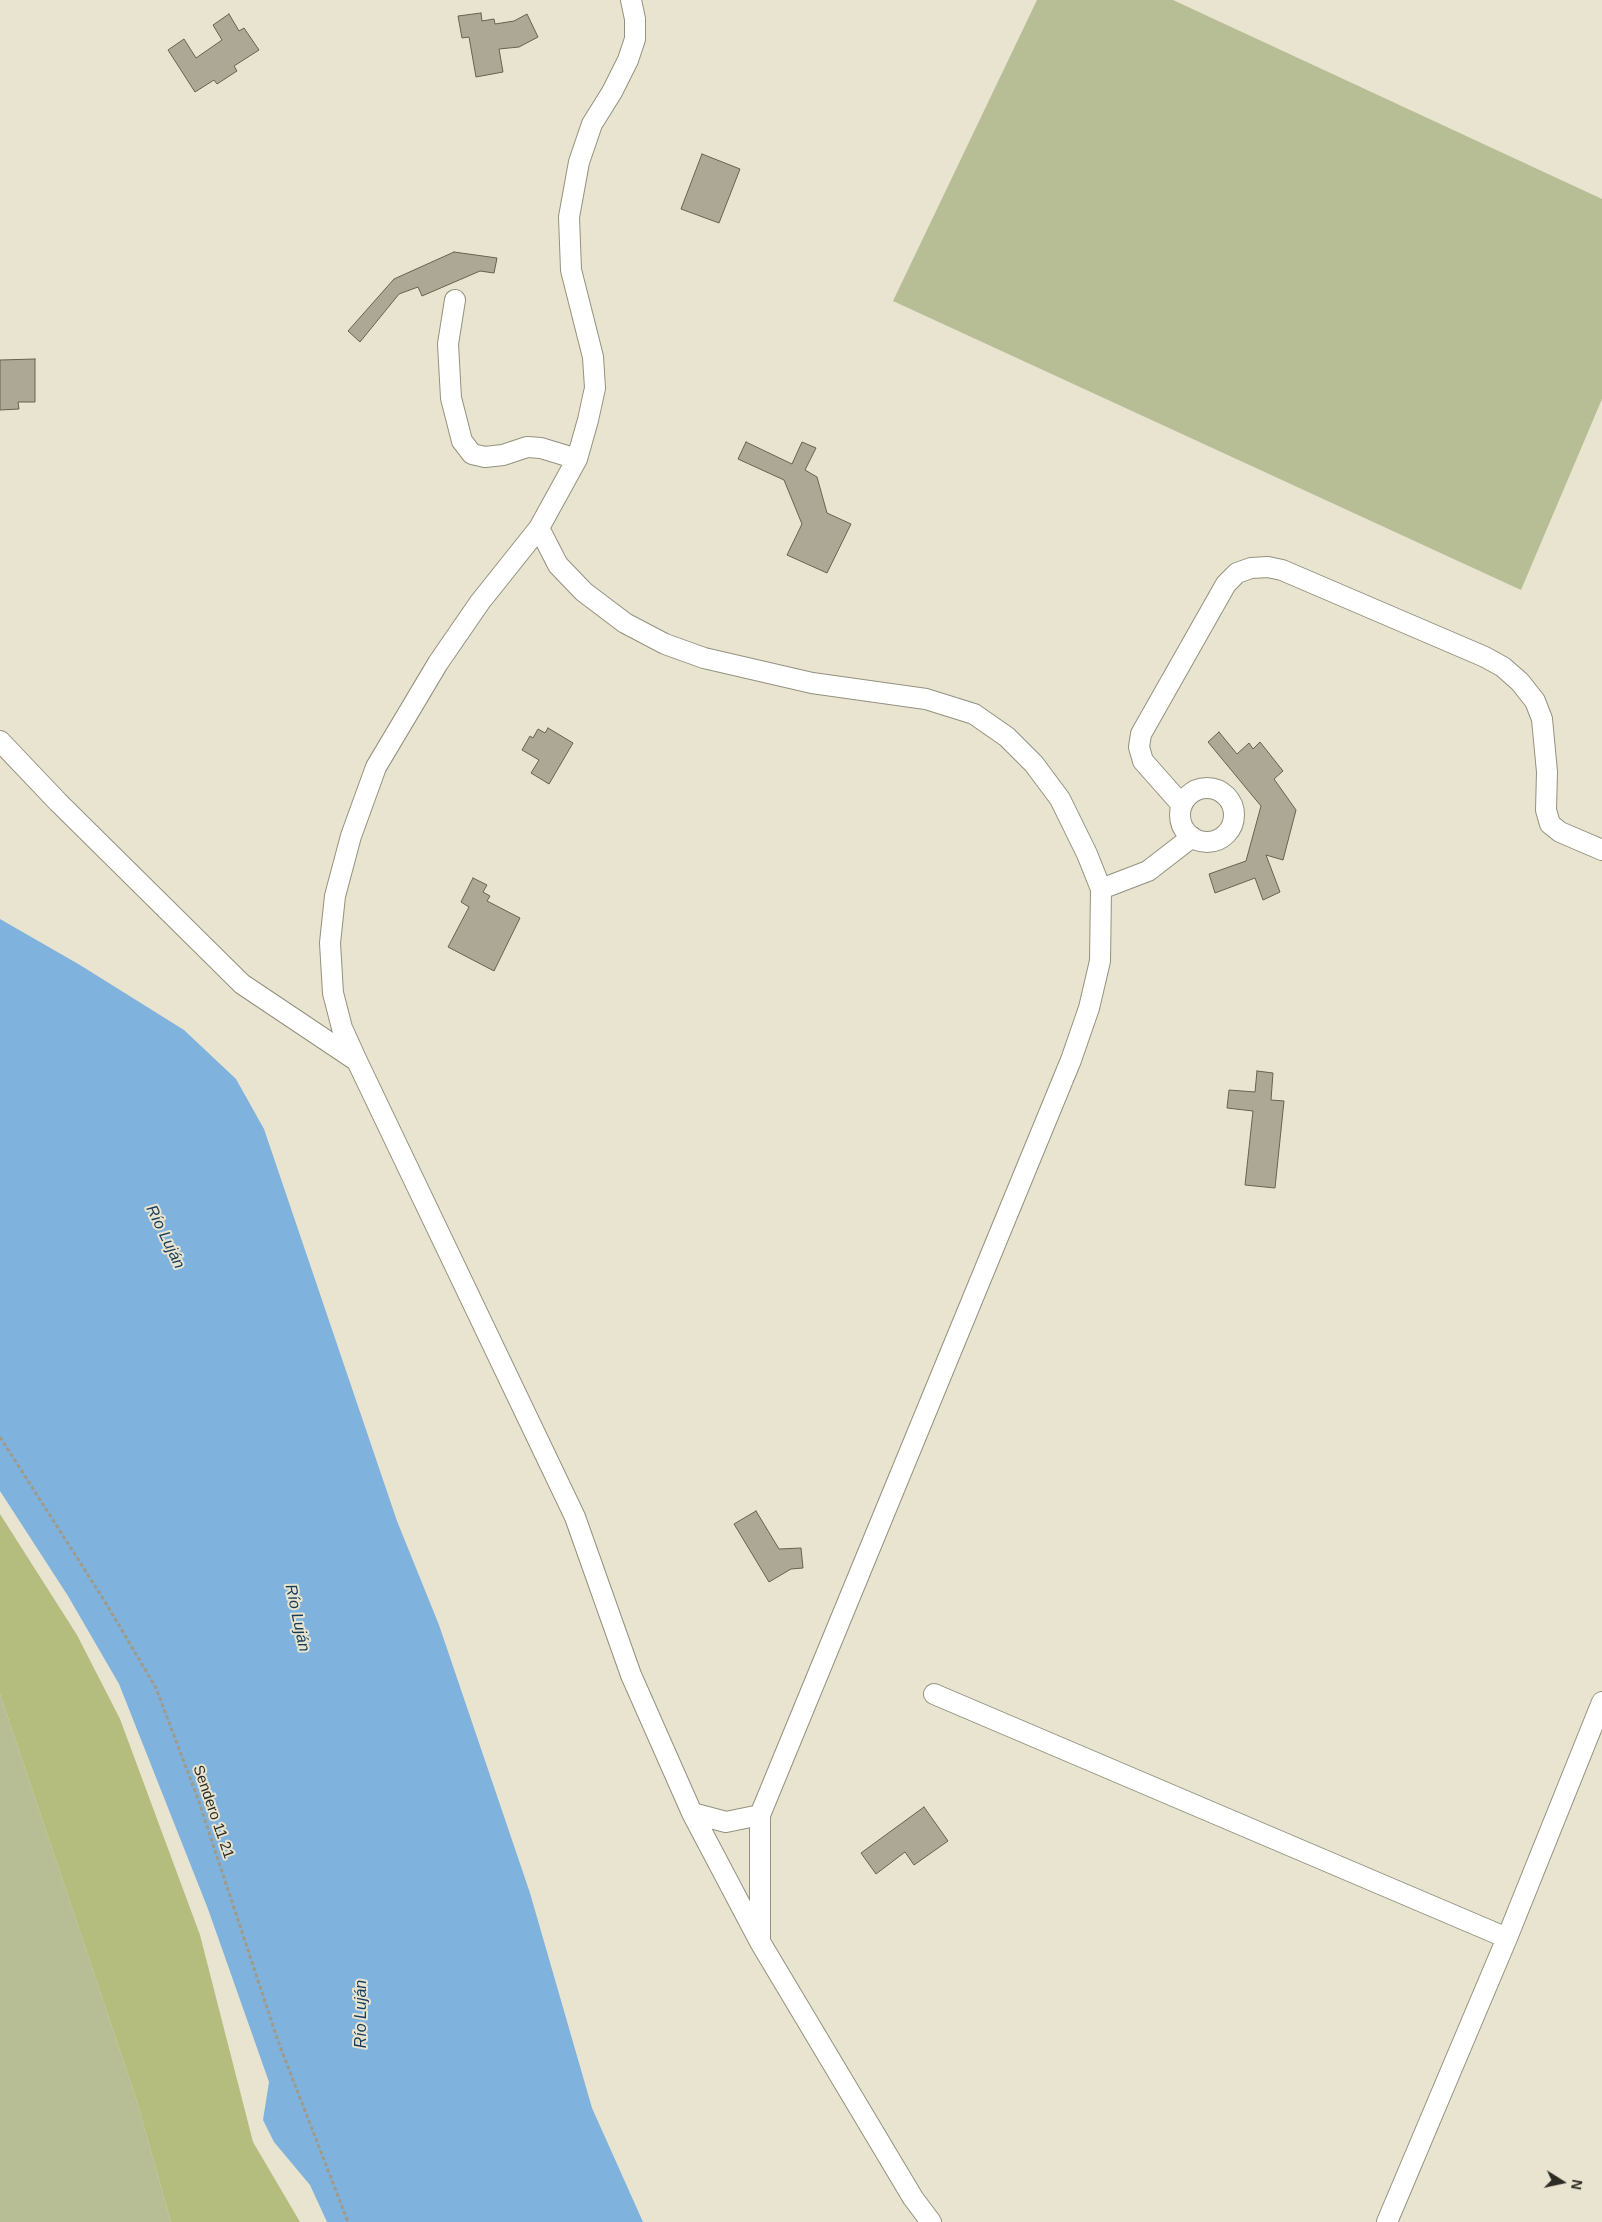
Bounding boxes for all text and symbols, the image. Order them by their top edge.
water label: Río Luján [141,1202,189,1272]
water label: Río Luján [280,1583,314,1653]
street label: Sendero 11 21 [189,1763,237,1861]
water label: Río Luján [352,1980,372,2048]
north arrow [1537,2157,1587,2207]
text: N [1568,2178,1586,2191]

